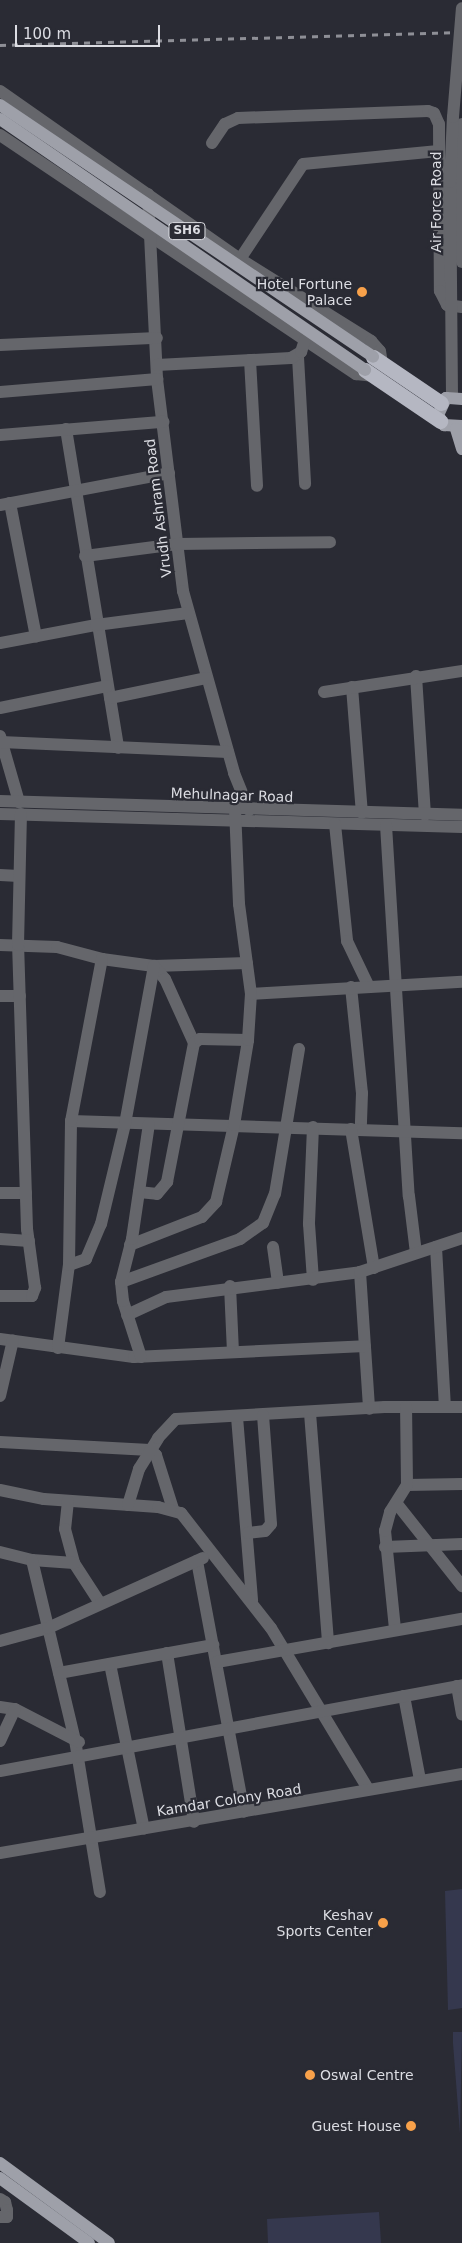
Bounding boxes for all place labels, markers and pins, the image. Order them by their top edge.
place label: Hotel Fortune Palace [257,276,352,308]
marker: Hotel Fortune Palace [356,286,368,298]
place label: Keshav Sports Center [277,1907,373,1940]
marker: Keshav Sports Center [377,1917,389,1929]
place label: Oswal Centre [320,2067,413,2083]
marker: Oswal Centre [304,2069,316,2081]
place label: Guest House [312,2118,401,2134]
marker: Guest House [405,2120,417,2132]

